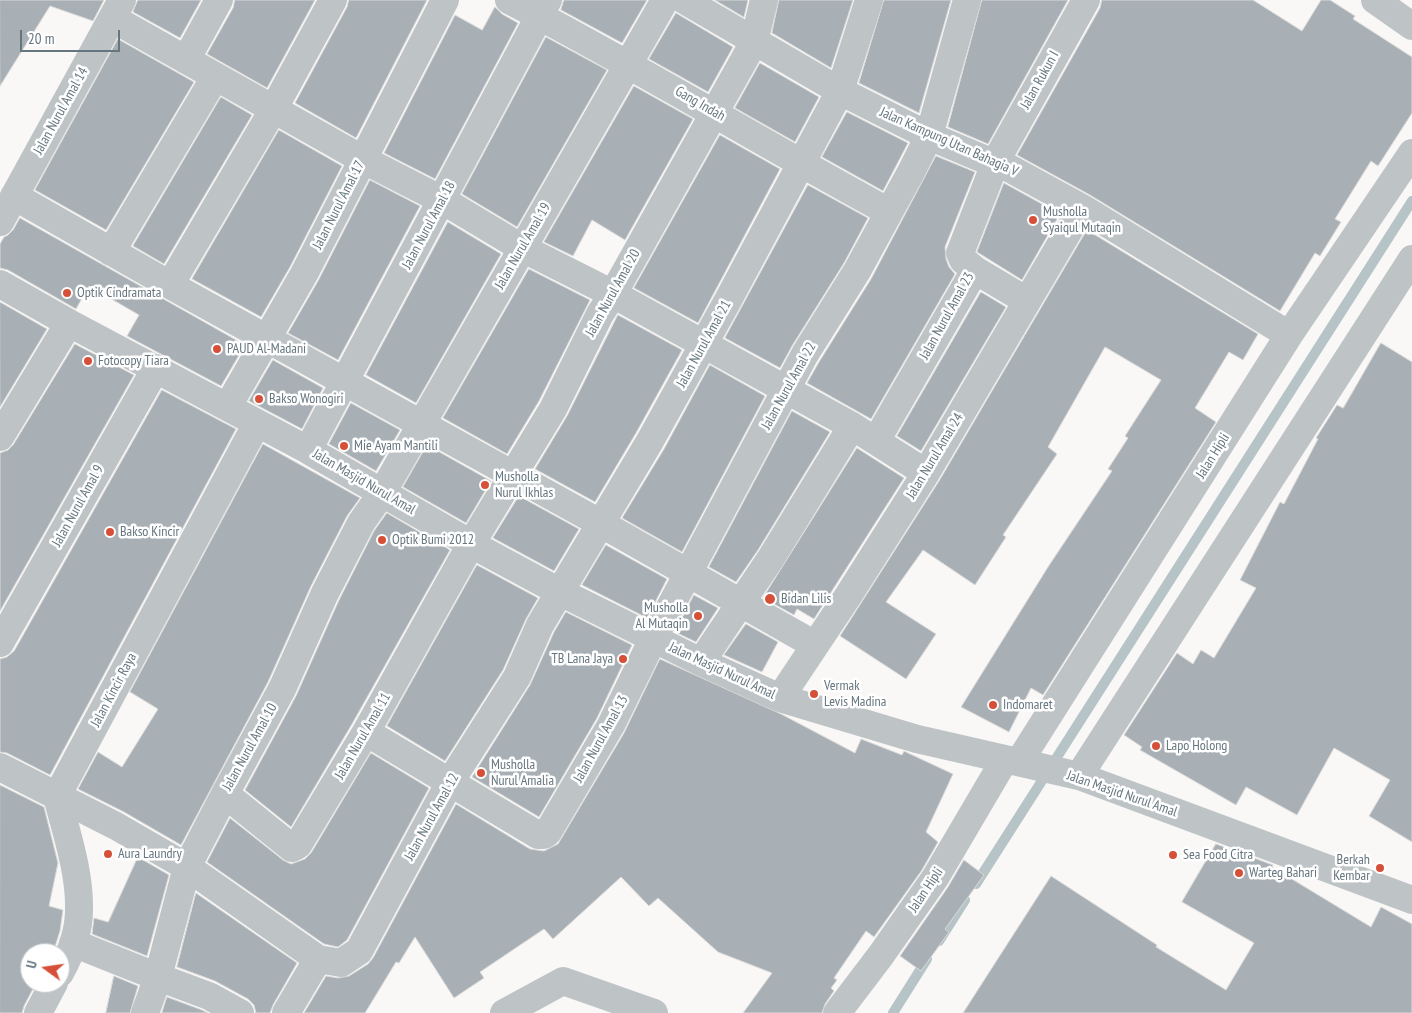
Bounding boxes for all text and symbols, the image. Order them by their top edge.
scale bar [22,20,122,52]
text: 20 m [28,29,54,48]
street label: Jalan Rukun I [1017,48,1063,112]
street label: Jalan Nurul Amal 14 [30,65,92,157]
street label: Gang Indah [672,83,728,125]
street label: Jalan Kampung Utan Bahagia V [877,104,1021,180]
street label: Jalan Nurul Amal 17 [310,158,368,252]
street label: Jalan Nurul Amal 18 [399,178,459,272]
street label: Jalan Nurul Amal 19 [492,200,554,292]
place label: Musholla Syaiqul Mutaqin [1043,204,1121,236]
marker: Musholla Syaiqul Mutaqin [1027,214,1039,226]
street label: Jalan Nurul Amal 20 [582,247,644,339]
street label: Jalan Nurul Amal 23 [916,270,978,362]
place label: Optik Cindramata [77,285,161,301]
marker: Optik Cindramata [61,287,73,299]
street label: Jalan Nurul Amal 21 [673,298,735,390]
street label: Jalan Nurul Amal 22 [758,340,820,432]
place label: PAUD Al-Madani [227,341,306,357]
marker: PAUD Al-Madani [211,343,223,355]
place label: Fotocopy Tiara [98,353,169,369]
marker: Fotocopy Tiara [82,355,94,367]
place label: Bakso Wonogiri [269,391,343,407]
marker: Bakso Wonogiri [253,393,265,405]
street label: Jalan Nurul Amal 24 [903,410,967,502]
street label: Jalan Hipli [1193,430,1233,482]
place label: Mie Ayam Mantili [354,438,438,454]
marker: Mie Ayam Mantili [338,440,350,452]
street label: Jalan Masjid Nurul Amal [310,446,418,518]
street label: Jalan Nurul Amal 9 [49,462,107,550]
place label: Musholla Nurul Ikhlas [495,469,553,502]
marker: Musholla Nurul Ikhlas [479,479,491,491]
place label: Bakso Kincir [120,524,179,540]
marker: Bakso Kincir [104,526,116,538]
place label: Optik Bumi 2012 [392,532,474,548]
marker: Optik Bumi 2012 [376,534,388,546]
place label: Bidan Lilis [781,591,831,607]
marker: Bidan Lilis [763,592,777,606]
place label: Musholla Al Mutaqin [635,600,688,632]
marker: Musholla Al Mutaqin [692,610,704,622]
street label: Jalan Masjid Nurul Amal [666,639,778,703]
street label: Jalan Kincir Raya [88,650,140,730]
place label: TB Lana Jaya [551,651,613,667]
marker: TB Lana Jaya [617,653,629,665]
place label: Vermak Levis Madina [824,678,886,710]
marker: Vermak Levis Madina [808,688,820,700]
street label: Jalan Nurul Amal 11 [332,690,394,782]
street label: Jalan Nurul Amal 13 [570,693,632,785]
place label: Indomaret [1003,697,1053,713]
marker: Indomaret [987,699,999,711]
street label: Jalan Nurul Amal 10 [219,701,281,793]
place label: Lapo Holong [1166,738,1227,754]
marker: Lapo Holong [1150,740,1162,752]
place label: Musholla Nurul Amalia [491,757,554,790]
marker: Musholla Nurul Amalia [475,767,487,779]
street label: Jalan Masjid Nurul Amal [1065,767,1179,821]
street label: Jalan Nurul Amal 12 [401,771,463,863]
place label: Aura Laundry [118,846,182,862]
place label: Sea Food Citra [1183,847,1253,863]
marker: Aura Laundry [102,848,114,860]
marker: Sea Food Citra [1167,849,1179,861]
place label: Berkah Kembar [1333,852,1370,884]
marker: Berkah Kembar [1374,862,1386,874]
street label: Jalan Hipli [905,865,947,915]
place label: Warteg Bahari [1249,865,1317,881]
marker: Warteg Bahari [1233,867,1245,879]
north arrow [20,943,70,993]
text: U [22,959,41,970]

